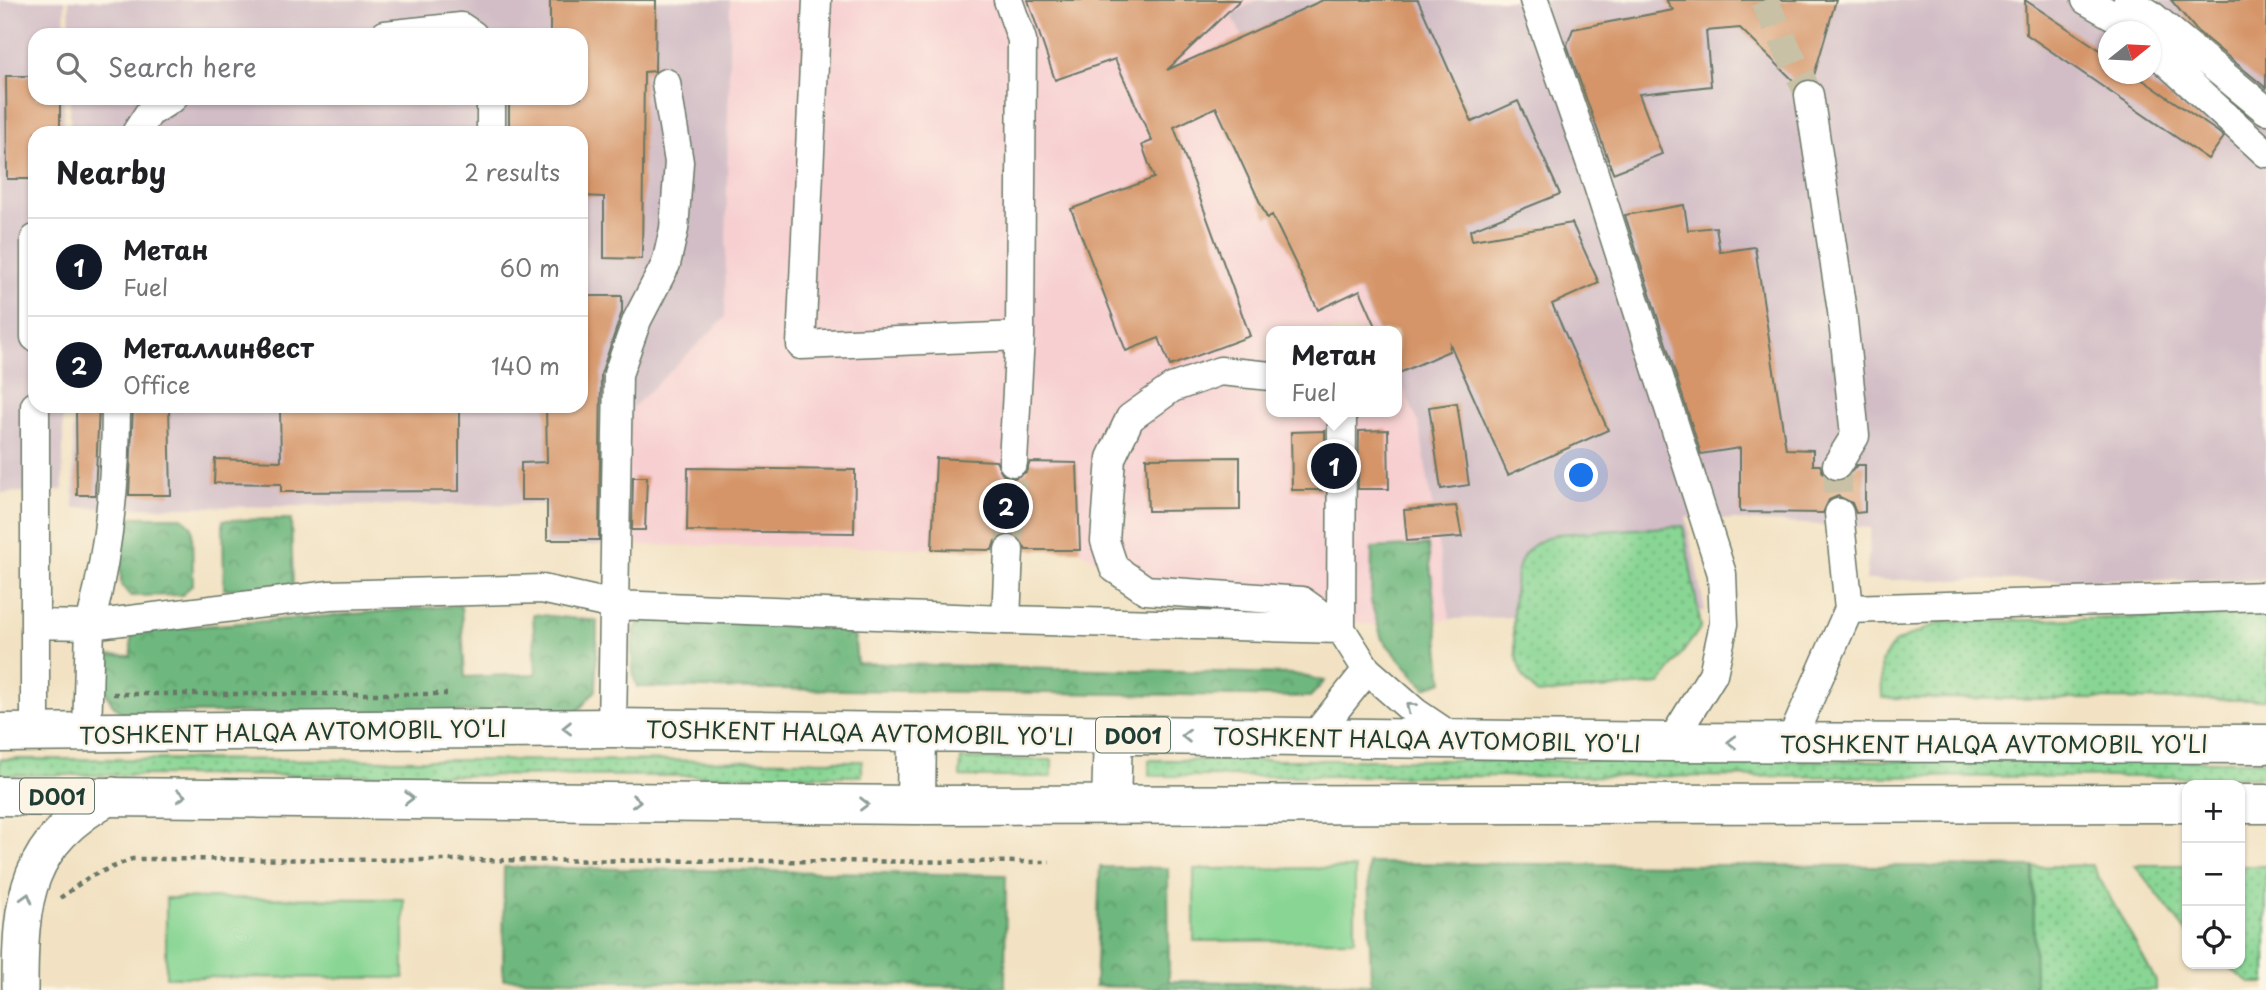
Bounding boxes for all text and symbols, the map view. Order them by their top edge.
north arrow [2098,21,2161,84]
search box [28,28,588,105]
text: Search here [108,47,257,86]
icon: search [52,48,90,86]
text: Nearby [56,149,166,194]
text: 2 results [464,154,560,189]
text: Метан [123,230,208,269]
text: 1 [74,250,85,285]
text: 60 m [500,250,560,285]
text: Fuel [123,269,168,304]
popup [1266,326,1402,417]
text: Металлинвест [123,328,314,367]
text: Метан [1291,335,1377,374]
text: 2 [71,348,87,383]
text: 140 m [491,348,560,383]
text: Office [123,367,190,402]
text: Fuel [1291,374,1336,409]
pin: 1 [1311,440,1357,492]
your location [1564,458,1598,492]
pin: 2 [983,480,1029,532]
one-way arrow [1405,702,1417,715]
street label: TOSHKENT HALQA AVTOMOBIL YO'LI [79,710,507,752]
street label: TOSHKENT HALQA AVTOMOBIL YO'LI [646,711,1074,753]
road number: D001 [1096,718,1170,752]
street label: TOSHKENT HALQA AVTOMOBIL YO'LI [1213,718,1641,760]
one-way arrow [561,721,572,736]
street label: TOSHKENT HALQA AVTOMOBIL YO'LI [1780,726,2208,761]
one-way arrow [1181,728,1191,744]
one-way arrow [1727,734,1737,750]
road number: D001 [20,778,94,814]
map controls [2182,780,2245,969]
button: + [2182,780,2245,843]
one-way arrow [177,788,187,804]
one-way arrow [404,790,415,806]
one-way arrow [632,793,642,809]
one-way arrow [859,797,870,812]
button: − [2182,843,2245,906]
one-way arrow [18,892,33,904]
button: locate [2182,906,2245,969]

